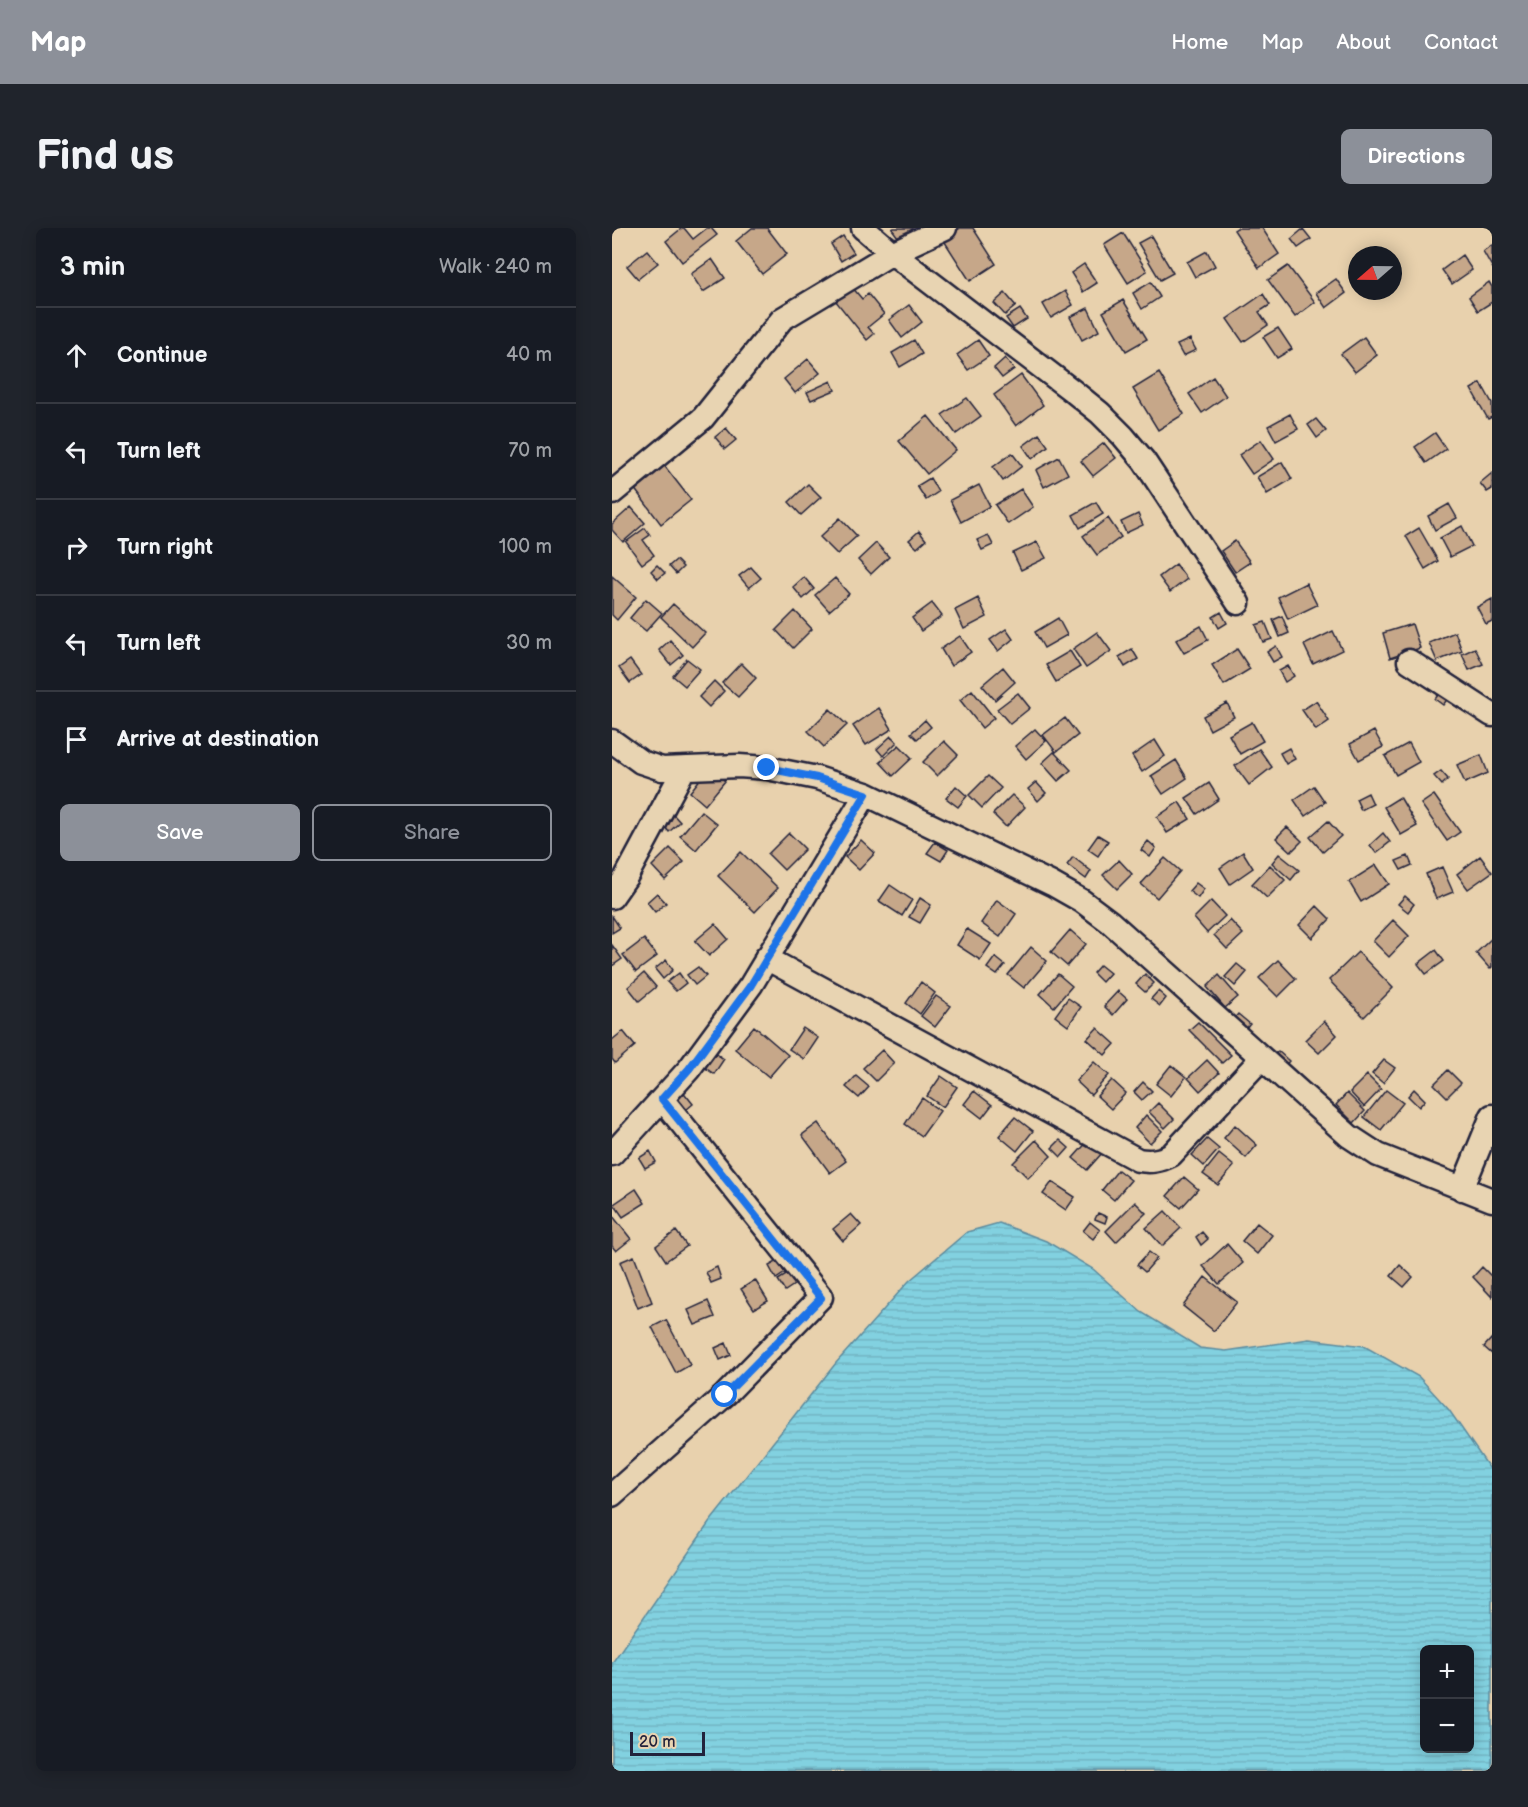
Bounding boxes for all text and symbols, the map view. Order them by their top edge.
text: Map [30,26,86,59]
text: Home [1171,30,1228,55]
text: Map [1261,30,1303,55]
text: About [1336,30,1391,55]
text: Contact [1424,30,1498,55]
button: Directions [1341,129,1492,184]
text: Find us [36,131,174,182]
north arrow [1348,246,1402,300]
text: 3 min [60,252,125,283]
text: Walk · 240 m [439,255,552,279]
icon: ahead [60,339,93,372]
text: Continue [117,342,207,369]
text: 40 m [506,343,552,367]
icon: left [60,435,93,468]
text: Turn left [117,438,201,465]
text: 70 m [508,439,552,463]
icon: right [60,531,93,564]
text: Turn right [117,534,213,561]
text: 100 m [499,535,552,559]
icon: left [60,627,93,660]
text: Turn left [117,630,201,657]
text: 30 m [506,631,552,655]
icon: arrive [60,723,93,756]
text: Arrive at destination [117,726,319,753]
route end [753,754,779,780]
button: Save [60,804,300,861]
button: Share [312,804,552,861]
route start [711,1381,737,1407]
map controls [1420,1645,1474,1753]
button: + [1420,1645,1474,1699]
button: − [1420,1699,1474,1753]
scale bar [630,1729,705,1756]
text: 20 m [639,1733,675,1752]

